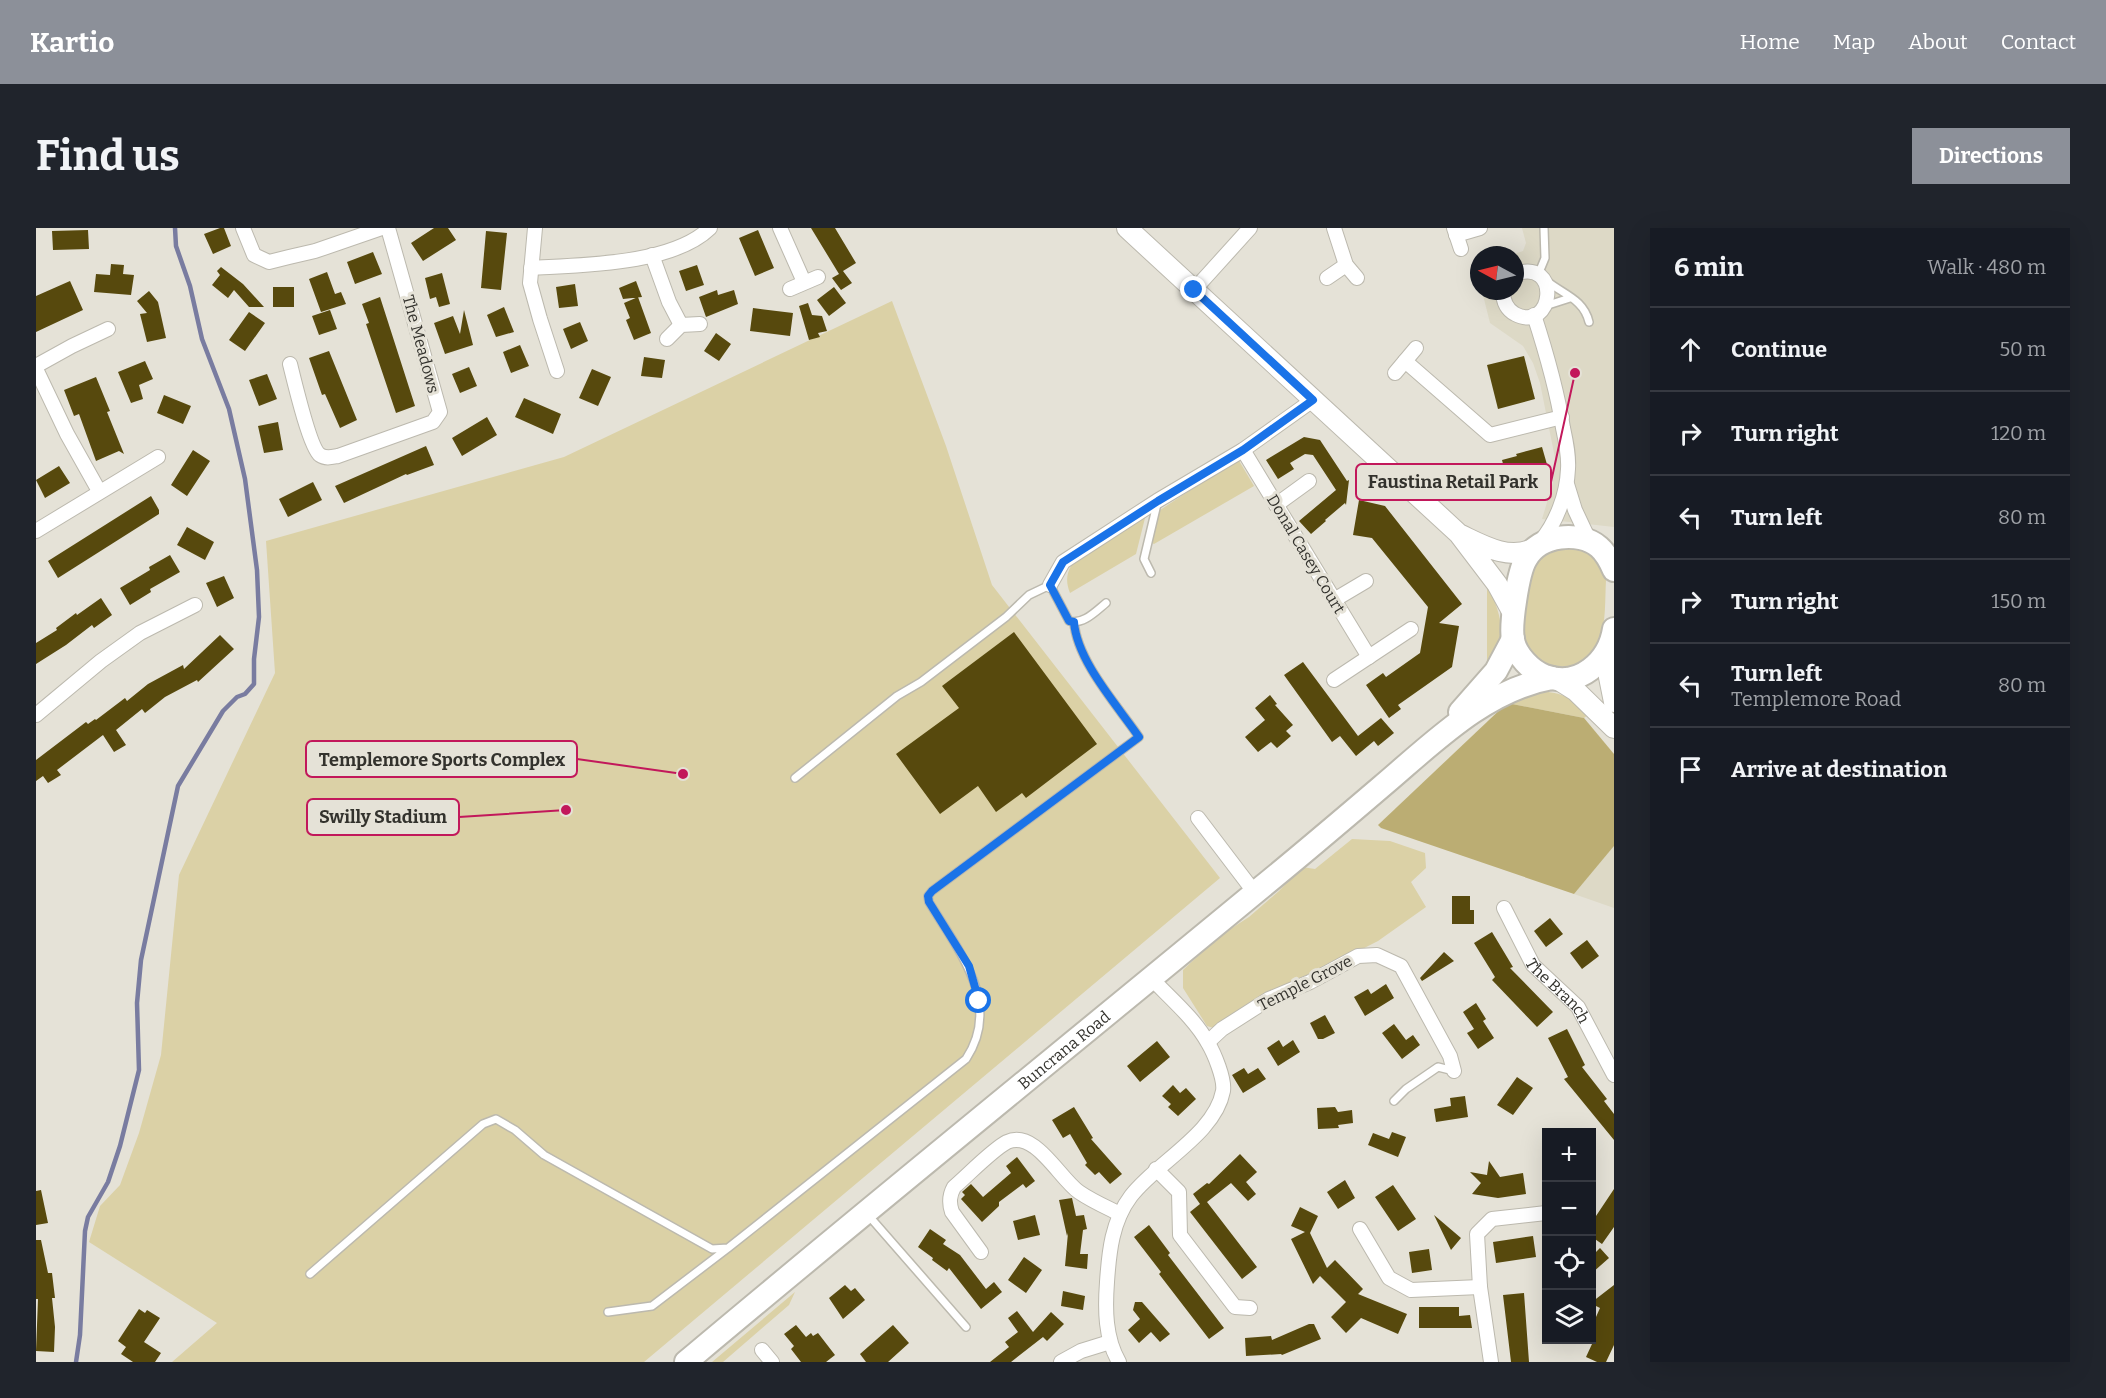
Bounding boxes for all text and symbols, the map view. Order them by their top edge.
text: Kartio [30,26,114,59]
text: Home [1740,29,1800,55]
text: Map [1833,29,1875,55]
text: About [1908,29,1968,55]
text: Contact [2001,29,2076,55]
button: Directions [1912,128,2070,184]
text: Find us [36,131,180,181]
north arrow [1470,246,1524,300]
text: 6 min [1674,252,1744,283]
text: Walk · 480 m [1927,255,2046,279]
route end [1180,276,1206,302]
street label: The Meadows [399,293,443,395]
icon: ahead [1674,333,1707,366]
text: Continue [1731,336,1827,363]
text: 50 m [1999,337,2046,361]
icon: right [1674,417,1707,450]
text: Turn right [1731,420,1839,447]
text: 120 m [1991,421,2046,445]
callout: Faustina Retail Park [1356,464,1551,500]
text: Faustina Retail Park [1368,471,1539,493]
street label: Donal Casey Court [1263,491,1349,617]
icon: left [1674,501,1707,534]
text: Turn left [1731,504,1823,531]
text: 80 m [1998,505,2046,529]
icon: right [1674,585,1707,618]
text: Turn right [1731,588,1839,615]
text: 150 m [1991,589,2046,613]
text: Turn left [1731,660,1823,687]
icon: left [1674,669,1707,702]
text: 80 m [1998,673,2046,697]
text: Templemore Road [1731,687,1901,711]
callout: Templemore Sports Complex [306,741,577,777]
text: Templemore Sports Complex [319,749,566,771]
icon: arrive [1674,753,1707,786]
text: Arrive at destination [1731,756,1947,783]
callout: Swilly Stadium [307,799,459,835]
text: Swilly Stadium [319,806,447,828]
street label: Temple Grove [1255,951,1355,1015]
street label: The Branch [1522,955,1594,1026]
route start [965,987,991,1013]
street label: Buncrana Road [1014,1006,1114,1093]
map controls [1542,1128,1596,1344]
button: + [1542,1128,1596,1182]
button: − [1542,1182,1596,1236]
button: locate [1542,1236,1596,1290]
button: layers [1542,1290,1596,1344]

